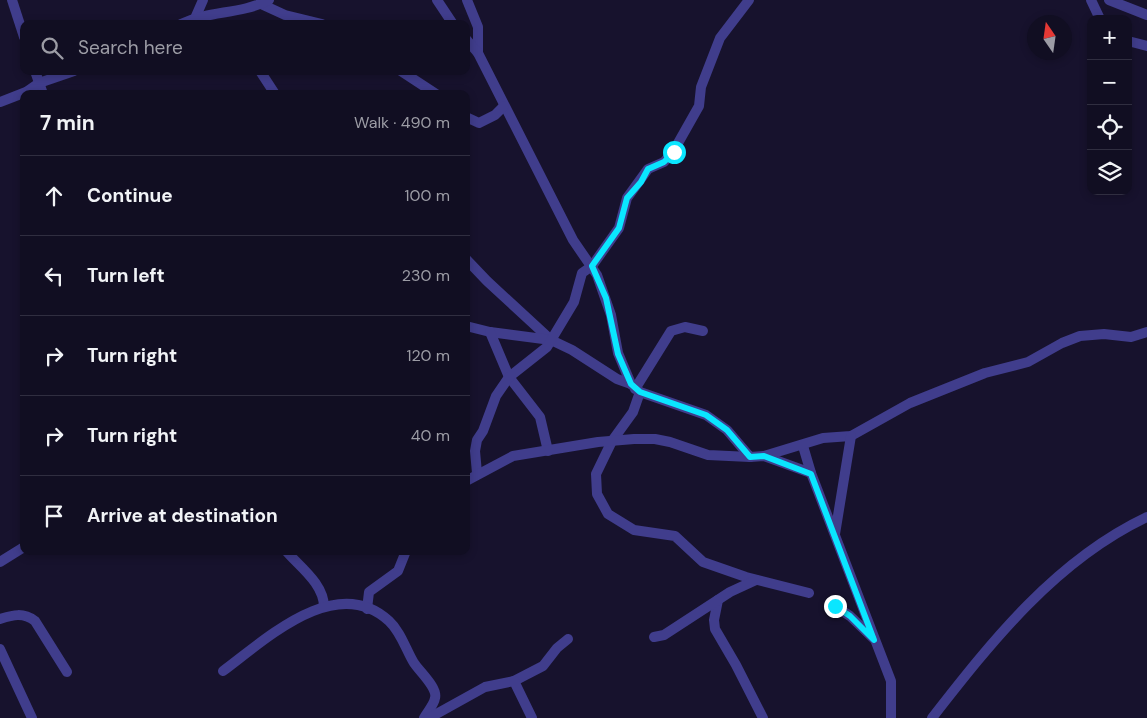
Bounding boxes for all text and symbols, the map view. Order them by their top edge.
north arrow [1027,15,1072,60]
map controls [1087,15,1132,195]
button: + [1087,15,1132,60]
search box [20,20,470,75]
icon: search [38,34,66,62]
text: Search here [78,35,183,60]
button: − [1087,60,1132,105]
button: locate [1087,105,1132,150]
text: 7 min [40,109,95,137]
text: Walk · 490 m [354,112,450,133]
route start [663,141,686,164]
button: layers [1087,150,1132,195]
icon: ahead [40,182,68,210]
text: Continue [87,183,173,208]
text: 100 m [405,185,450,206]
icon: left [40,262,68,290]
text: Turn left [87,263,165,288]
text: 230 m [402,265,450,286]
icon: right [40,342,68,370]
text: Turn right [87,343,177,368]
text: 120 m [406,345,450,366]
icon: right [40,422,68,450]
text: Turn right [87,423,177,448]
text: 40 m [411,425,450,446]
icon: arrive [40,502,68,530]
text: Arrive at destination [87,503,278,528]
route end [824,595,847,618]

